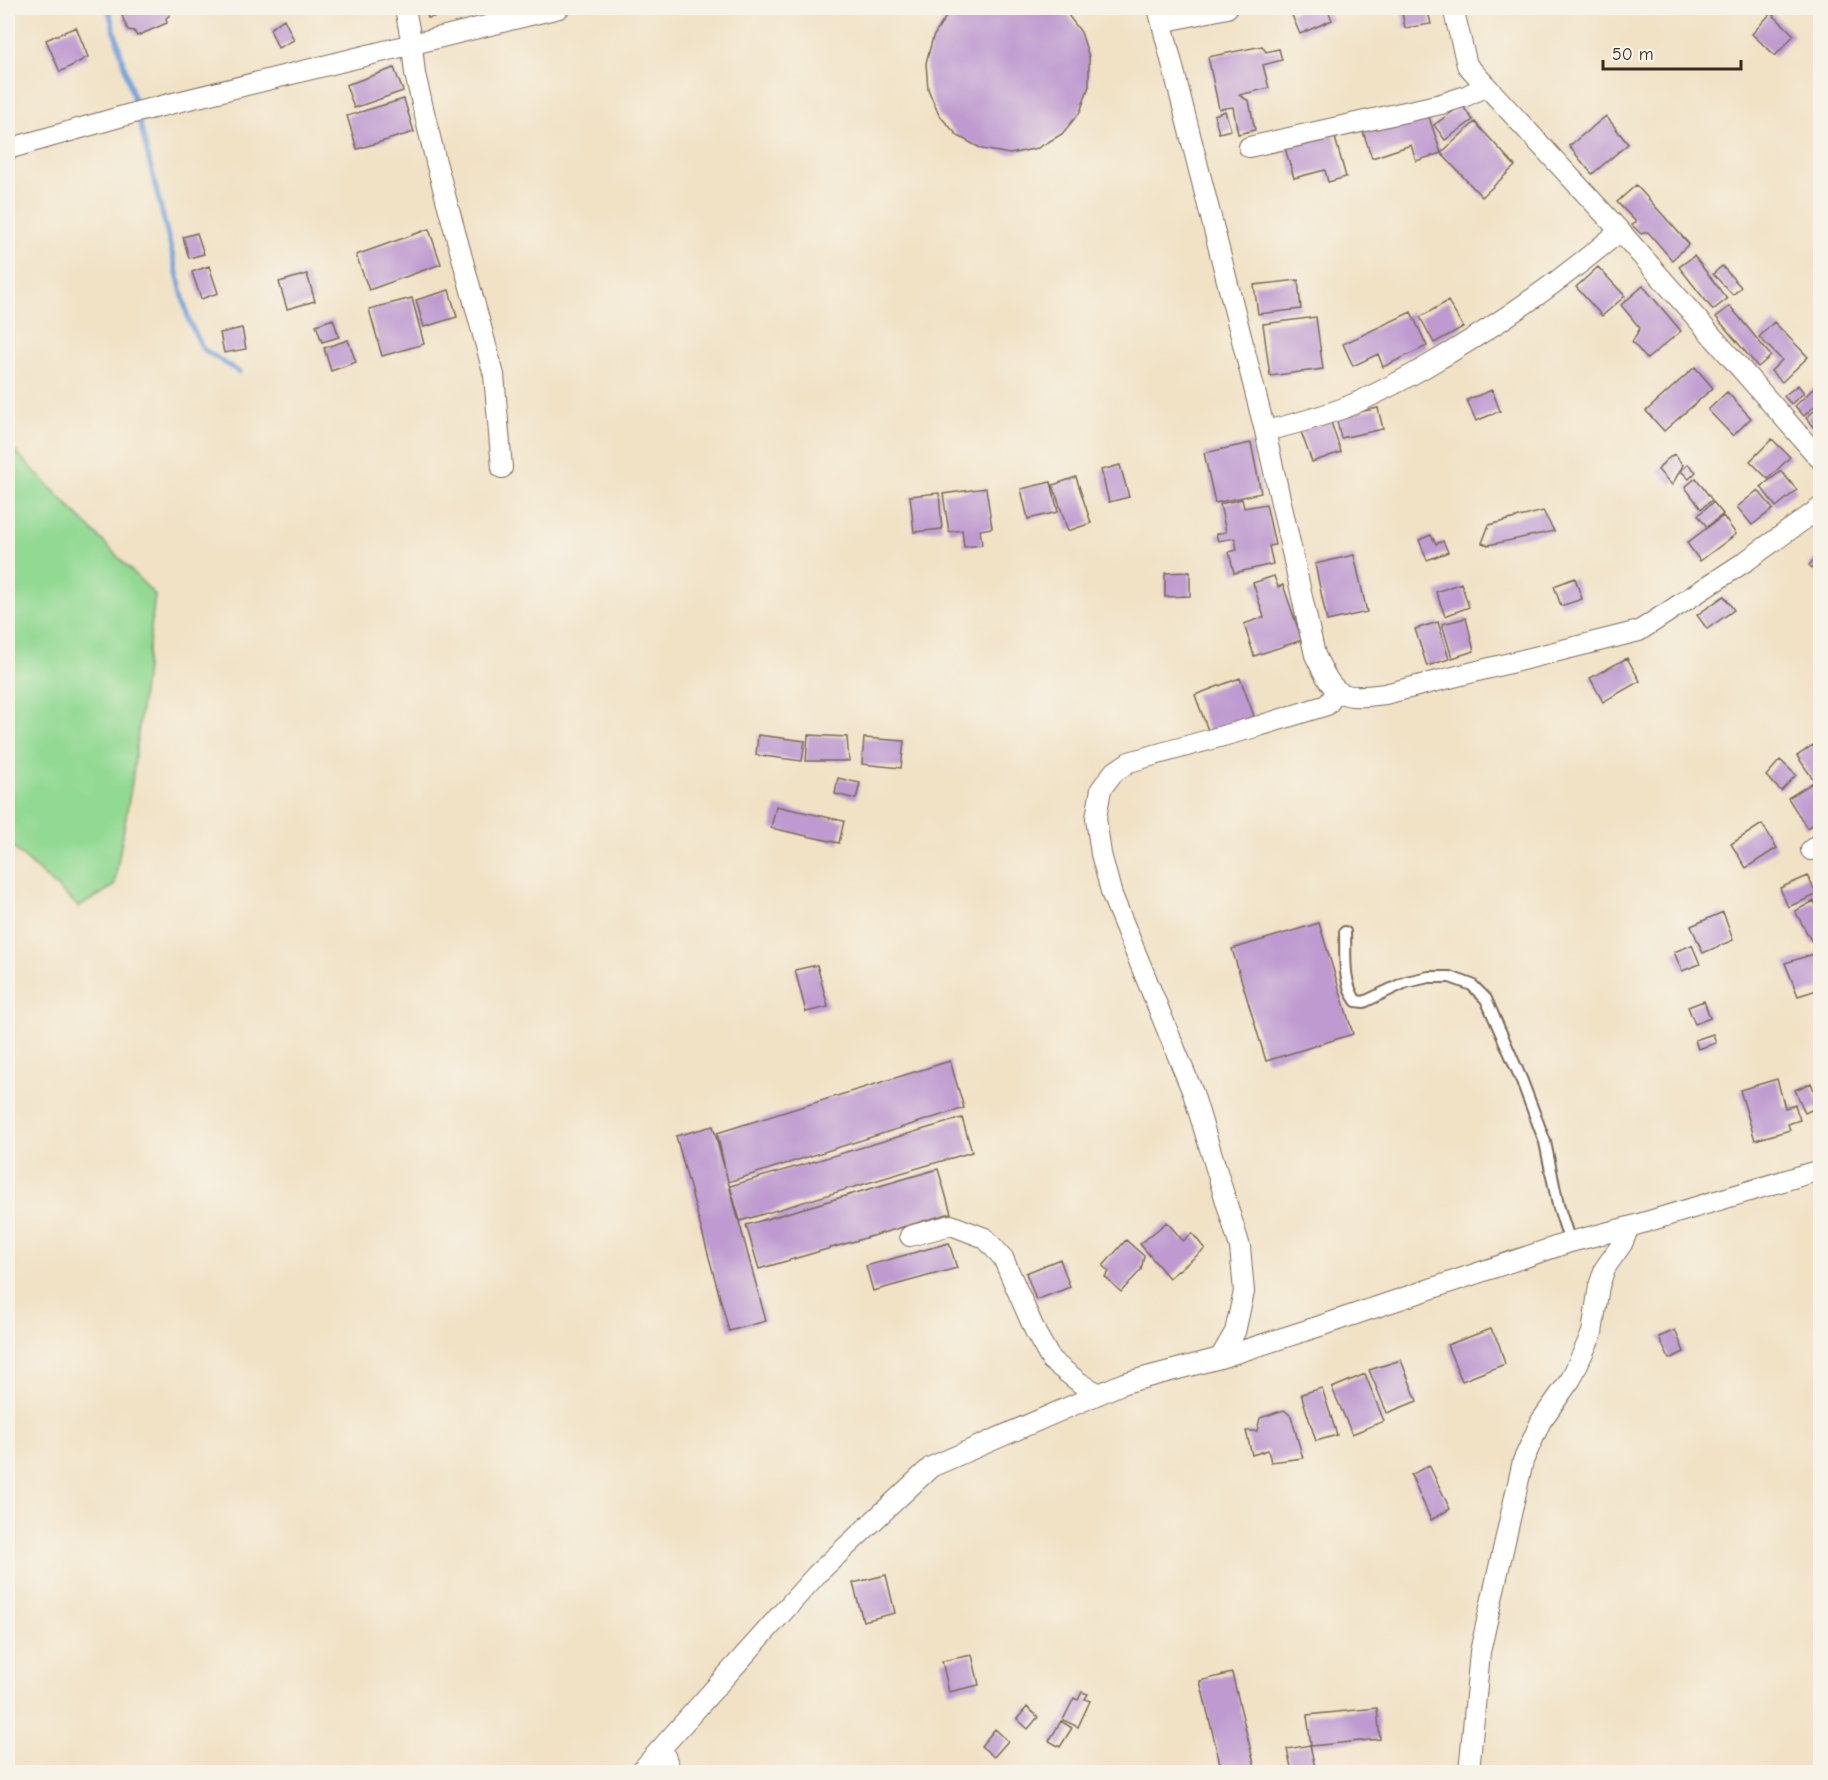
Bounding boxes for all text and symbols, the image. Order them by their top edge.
scale bar [1603,33,1741,71]
text: 50 m [1612,44,1654,65]

